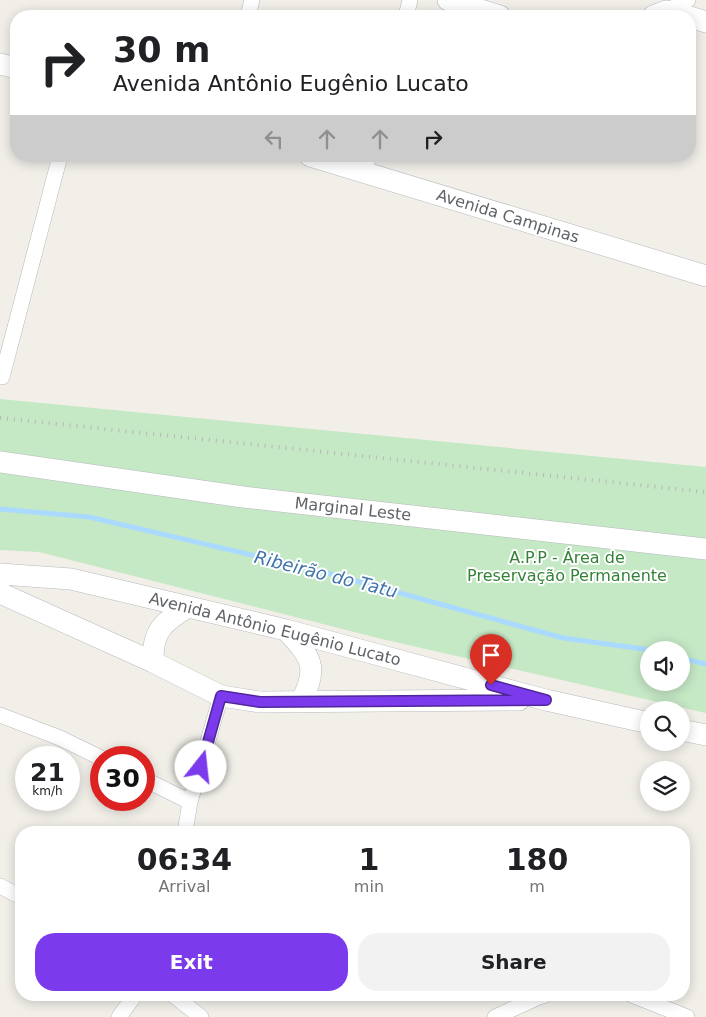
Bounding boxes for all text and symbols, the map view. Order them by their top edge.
icon: right [30,30,95,95]
text: 30 m [113,30,210,70]
text: Avenida Antônio Eugênio Lucato [113,71,469,96]
icon: left [260,125,288,153]
icon: ahead [313,125,341,153]
icon: ahead [366,125,394,153]
icon: right [419,125,447,153]
street label: Avenida Campinas [434,185,582,247]
street label: Marginal Leste [294,493,412,525]
water label: Ribeirão do Tatu [252,546,400,602]
park label: A.P.P - Área de Preservação Permanente [467,548,667,585]
street label: Avenida Antônio Eugênio Lucato [147,588,403,670]
pin [470,634,512,685]
icon: arrive [477,641,505,669]
map controls [640,641,690,811]
button: sound [640,641,690,691]
button: search [640,701,690,751]
position arrow [174,740,226,792]
speed limit sign: 30 [90,746,155,811]
text: 21 [30,758,65,787]
button: layers [640,761,690,811]
text: km/h [32,784,63,798]
text: 06:34 [137,842,232,877]
text: 1 [358,842,379,877]
text: 180 [506,842,568,877]
text: Arrival [158,877,210,896]
text: min [354,877,384,896]
text: m [529,877,545,896]
button: Exit [35,933,348,991]
button: Share [358,933,670,991]

